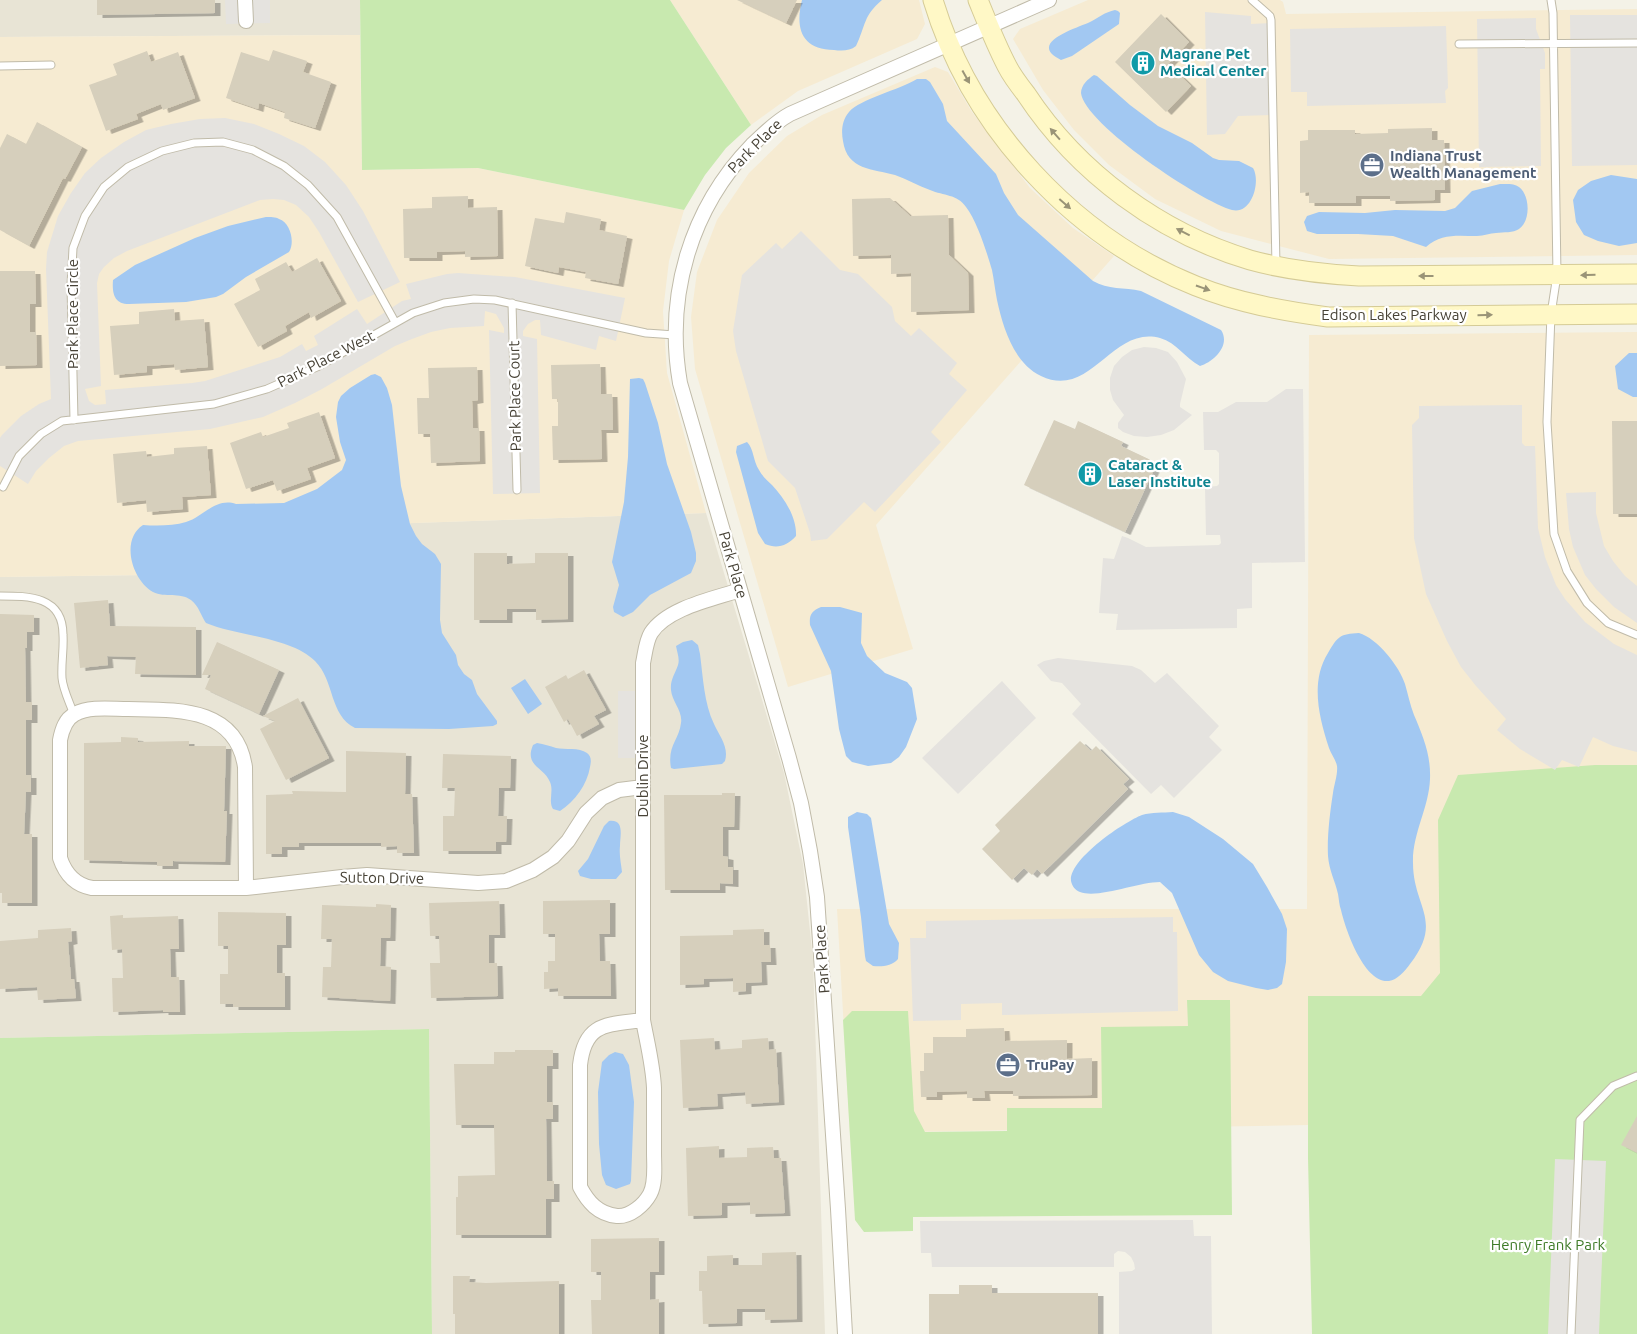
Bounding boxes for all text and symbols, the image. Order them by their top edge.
place label: Magrane Pet Medical Center [1160,45,1267,79]
building icon: Magrane Pet Medical Center [1130,50,1156,76]
one-way arrow [961,70,970,84]
street label: Park Place [724,115,785,176]
one-way arrow [1049,128,1061,140]
place label: Indiana Trust Wealth Management [1390,147,1537,181]
office icon: Indiana Trust Wealth Management [1359,152,1385,178]
one-way arrow [1059,199,1072,210]
one-way arrow [1176,228,1190,236]
street label: Park Place Circle [64,259,81,369]
one-way arrow [1580,271,1596,279]
one-way arrow [1418,272,1434,280]
one-way arrow [1196,285,1211,293]
street label: Edison Lakes Parkway [1321,306,1467,323]
one-way arrow [1477,311,1493,319]
street label: Park Place West [274,327,377,390]
street label: Park Place Court [505,340,524,451]
place label: Cataract & Laser Institute [1108,456,1211,490]
building icon: Cataract & Laser Institute [1077,461,1103,487]
street label: Park Place [716,529,751,600]
street label: Dublin Drive [634,735,651,817]
street label: Sutton Drive [340,868,424,887]
street label: Park Place [811,924,832,994]
office icon: TruPay [995,1052,1021,1078]
place label: TruPay [1026,1056,1074,1073]
park label: Henry Frank Park [1491,1236,1606,1253]

